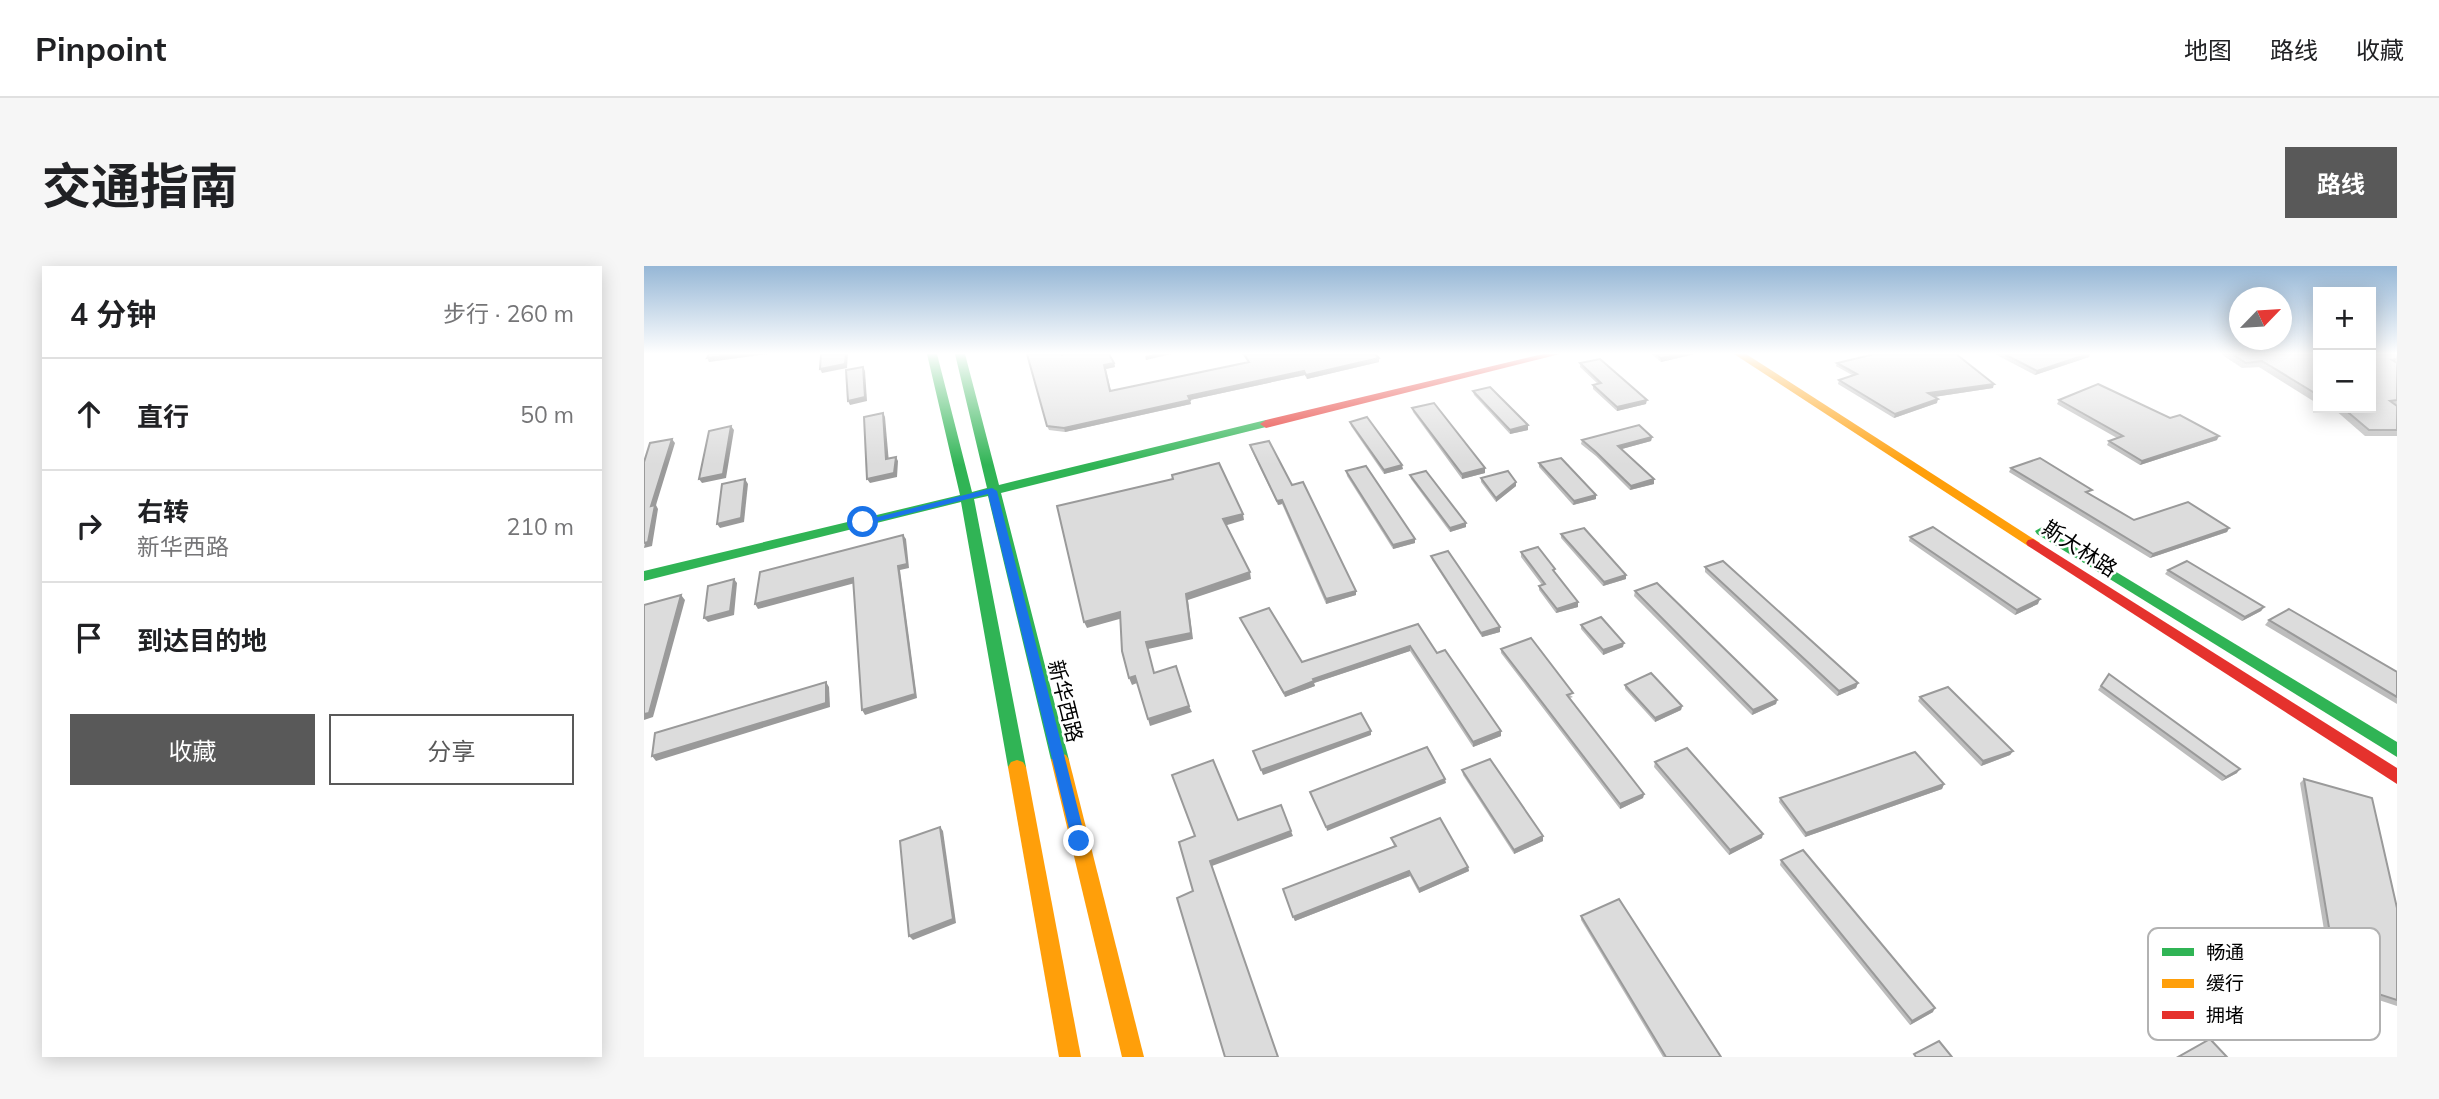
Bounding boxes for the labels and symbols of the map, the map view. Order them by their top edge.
north arrow [2229,287,2292,350]
route start [847,506,878,537]
street label: 斯大林路 [2038,514,2122,582]
street label: 新华西路 [1043,657,1089,745]
route end [1063,825,1094,856]
legend [2148,928,2380,1040]
text: 畅通 [2206,940,2244,964]
text: 缓行 [2206,971,2244,995]
text: 拥堵 [2206,1003,2244,1027]

